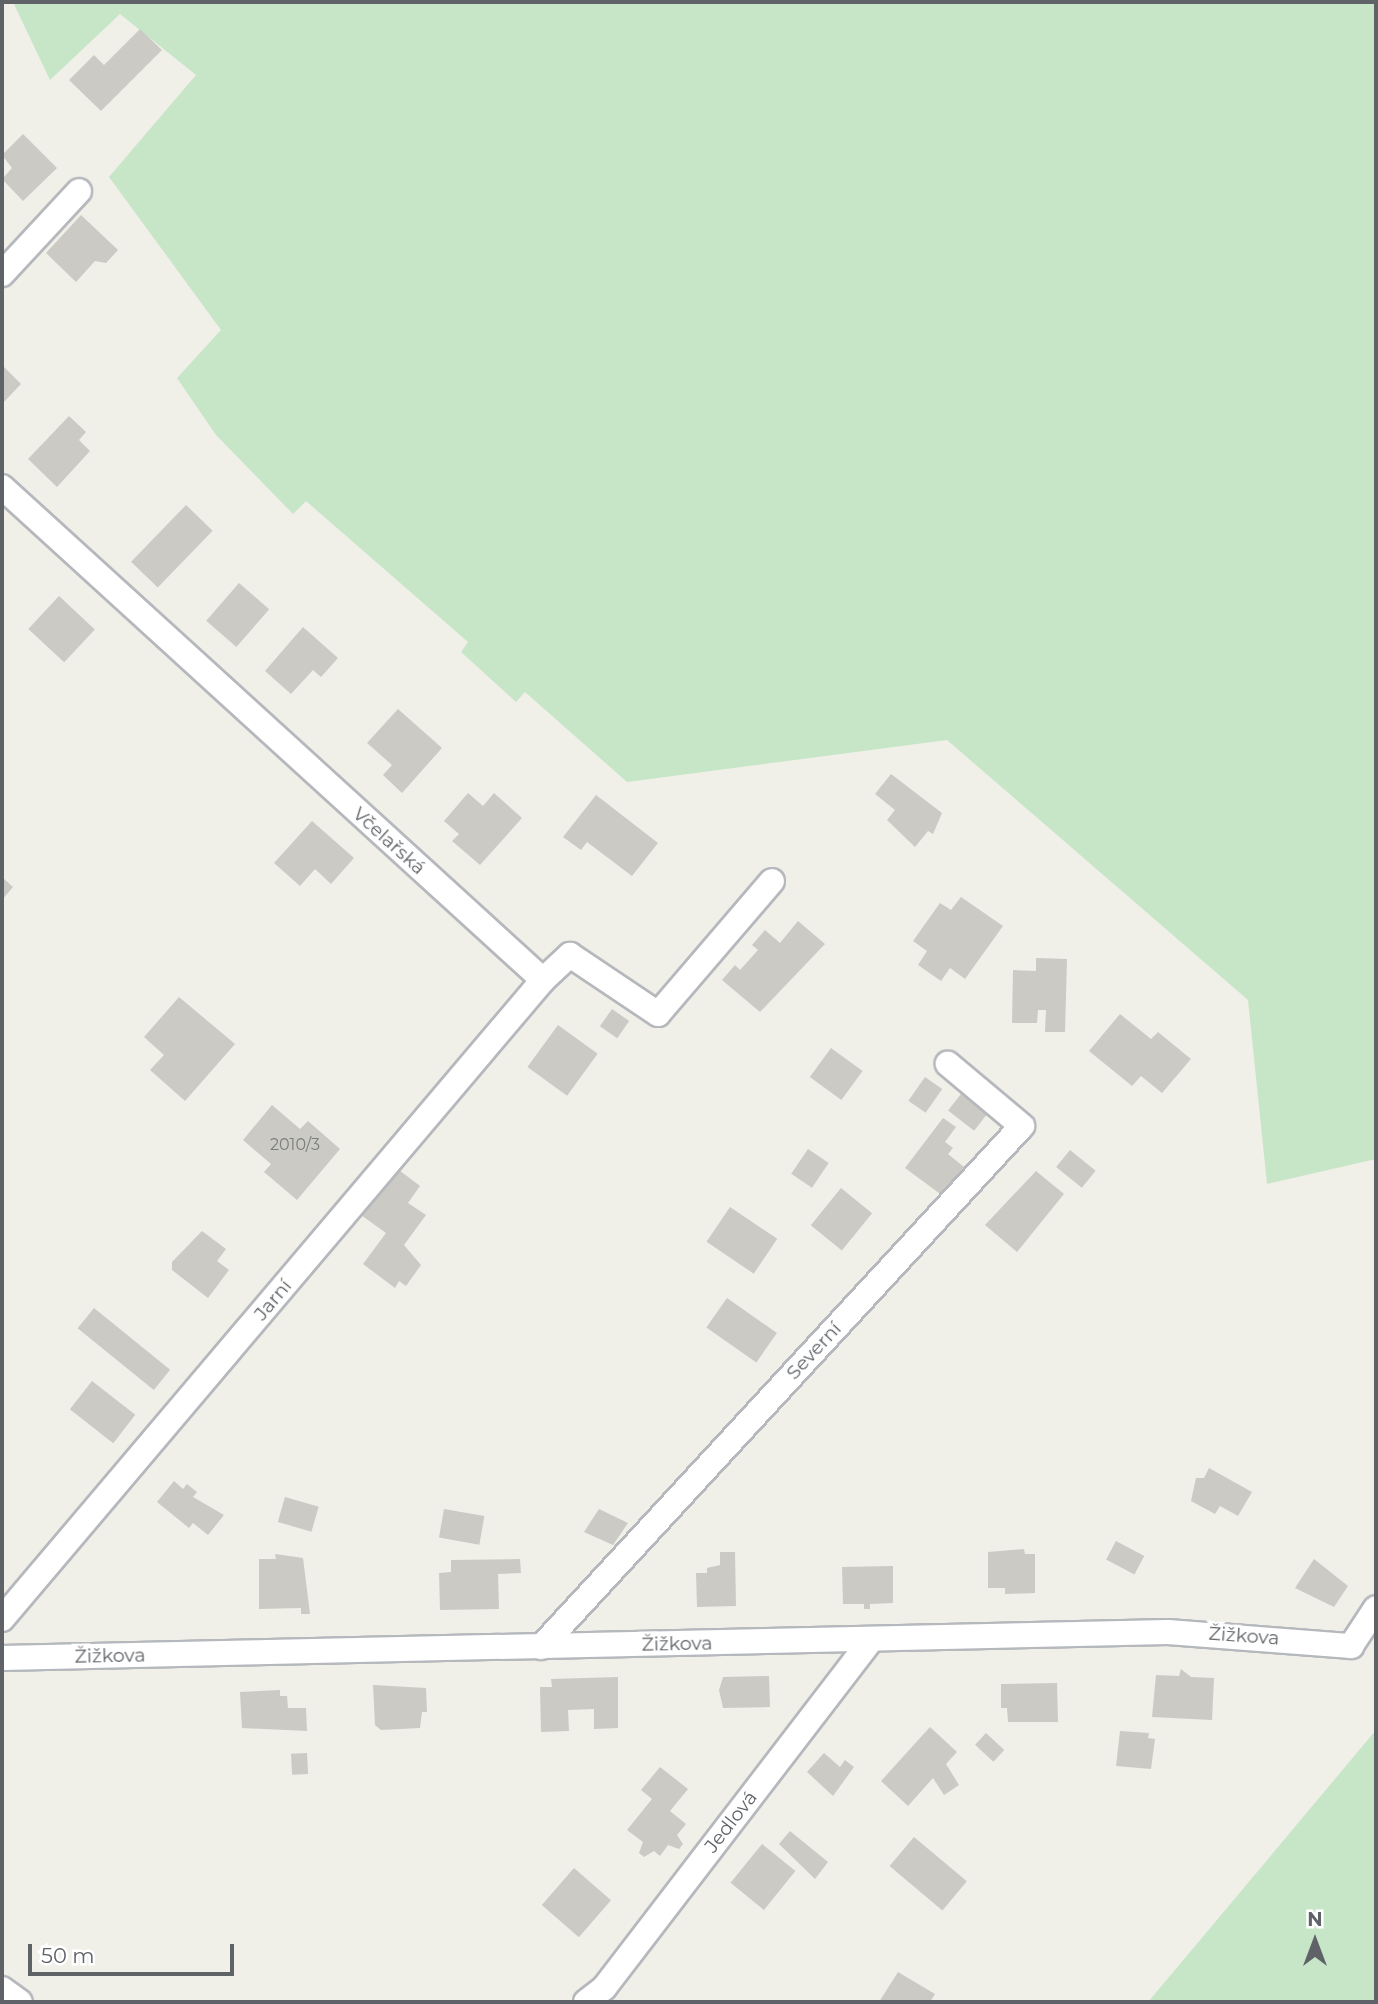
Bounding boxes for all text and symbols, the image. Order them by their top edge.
street label: Včelařská [348,802,430,880]
house number: 2010/3 [270,1135,320,1155]
street label: Jarní [249,1275,297,1325]
street label: Severní [782,1318,846,1384]
street label: Žižkova [1208,1622,1280,1650]
street label: Žižkova [641,1632,713,1656]
street label: Žižkova [74,1644,146,1668]
street label: Jedlová [700,1787,762,1857]
north arrow [1280,1906,1350,1976]
text: N [1307,1908,1323,1931]
scale bar [32,1930,238,1974]
text: 50 m [41,1943,95,1968]

